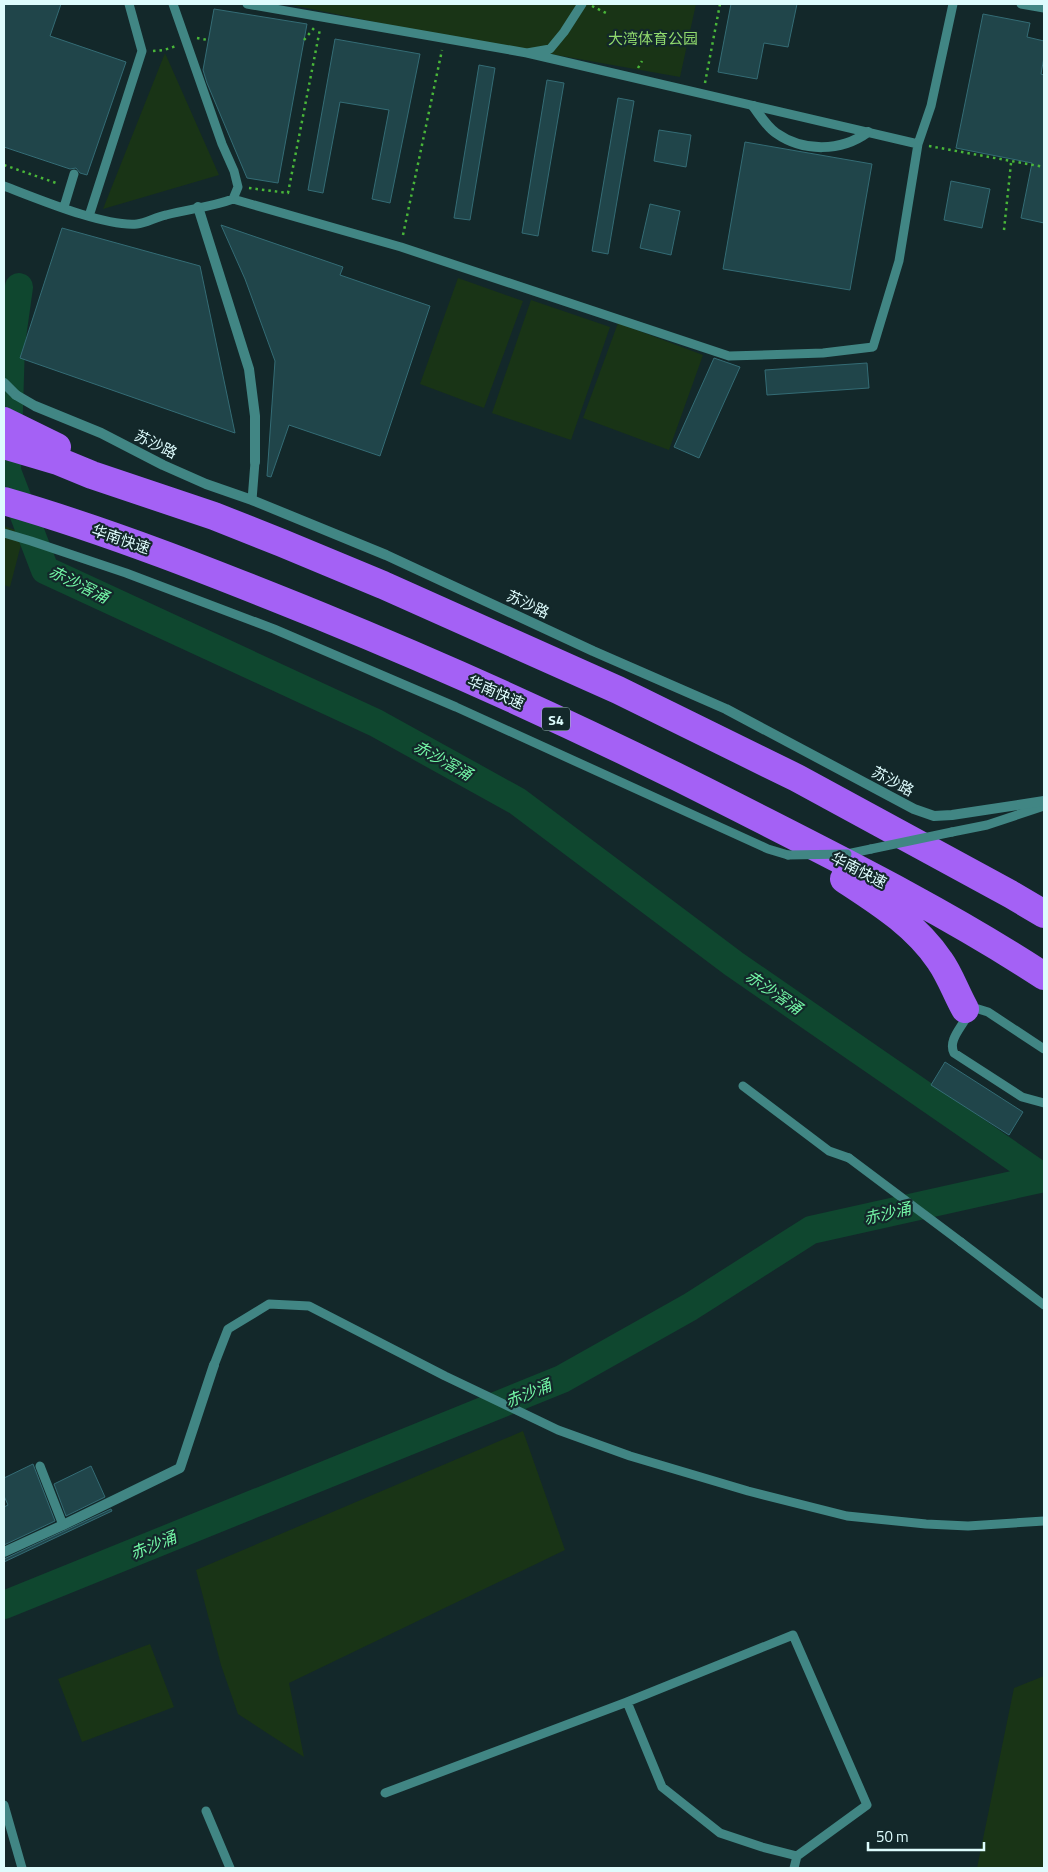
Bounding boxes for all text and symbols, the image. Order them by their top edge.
park label: 大湾体育公园 [608,27,698,50]
street label: 苏沙路 [131,424,181,464]
street label: 华南快速 [89,518,153,560]
water label: 赤沙滘涌 [45,559,115,610]
street label: 苏沙路 [503,584,553,624]
street label: 华南快速 [464,669,528,715]
road number: S4 [542,708,570,731]
water label: 赤沙滘涌 [409,734,479,787]
street label: 苏沙路 [868,760,918,802]
street label: 华南快速 [827,846,891,894]
water label: 赤沙滘涌 [741,964,809,1021]
water label: 赤沙涌 [861,1195,915,1230]
water label: 赤沙涌 [501,1372,557,1413]
water label: 赤沙涌 [126,1524,182,1565]
scale bar [868,1820,984,1852]
text: 50 m [876,1825,909,1848]

